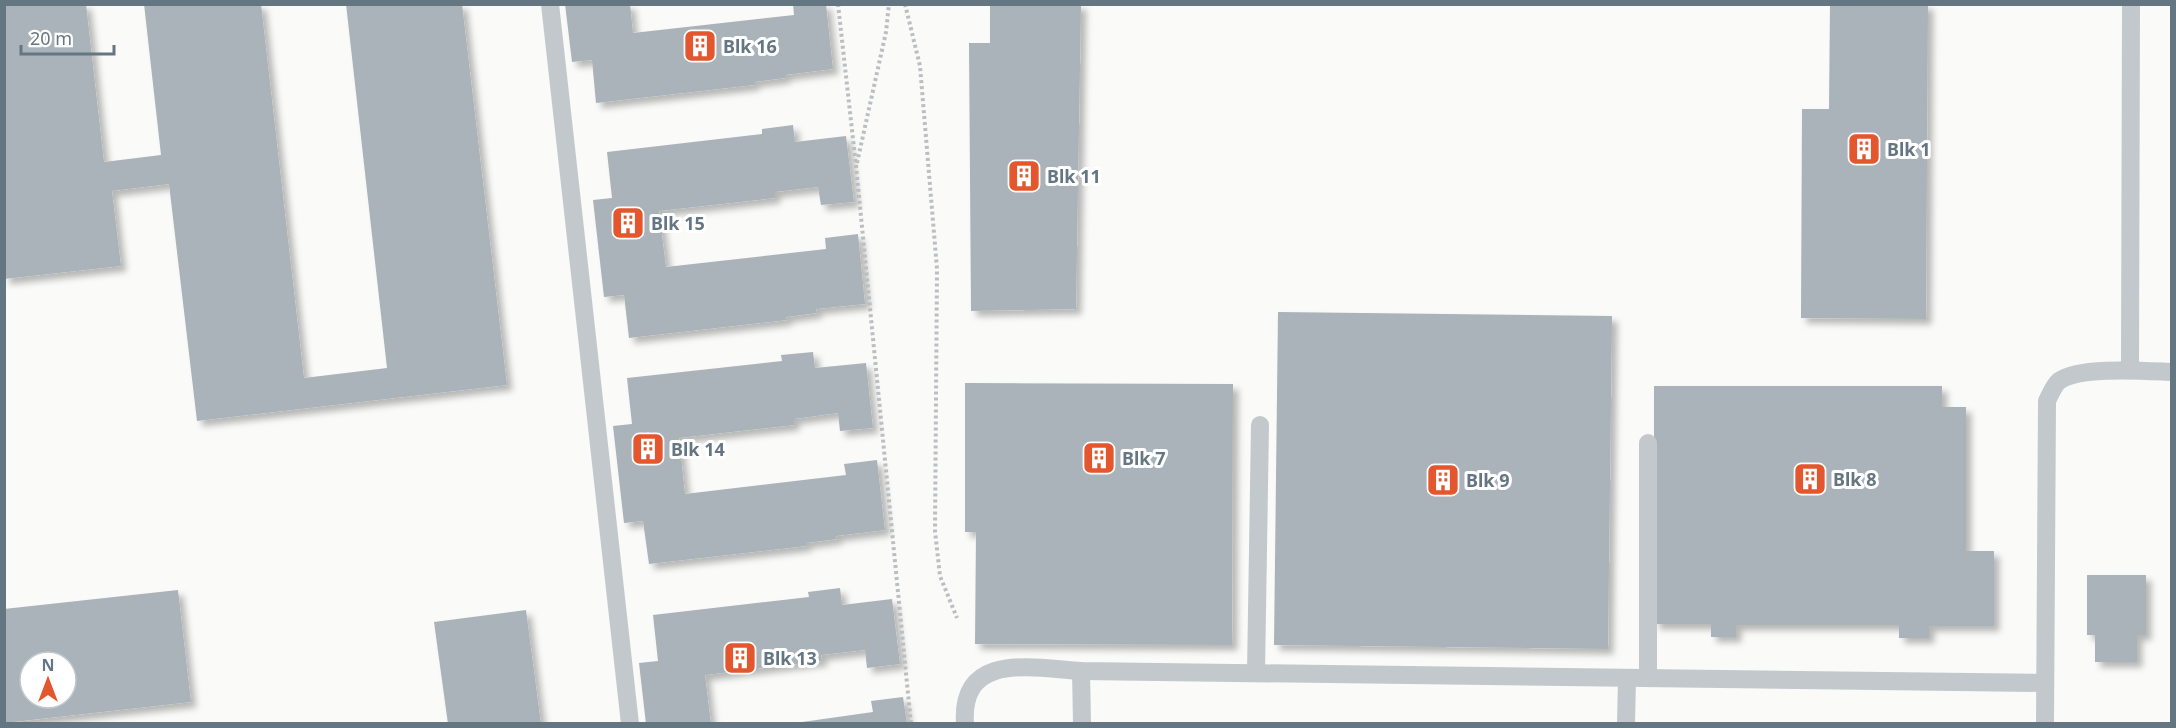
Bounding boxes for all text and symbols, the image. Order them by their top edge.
scale bar [21,18,114,56]
text: 20 m [30,26,72,50]
building icon: Blk 16 [682,28,718,64]
place label: Blk 16 [723,34,777,58]
building icon: Blk 1 [1846,131,1882,167]
place label: Blk 1 [1887,137,1930,161]
building icon: Blk 11 [1006,158,1042,194]
place label: Blk 11 [1047,164,1101,188]
building icon: Blk 15 [610,205,646,241]
place label: Blk 15 [651,211,705,235]
building icon: Blk 14 [630,431,666,467]
place label: Blk 14 [671,437,725,461]
building icon: Blk 7 [1081,440,1117,476]
place label: Blk 7 [1122,446,1165,470]
building icon: Blk 8 [1792,461,1828,497]
building icon: Blk 9 [1425,462,1461,498]
place label: Blk 8 [1833,467,1876,491]
place label: Blk 9 [1466,468,1509,492]
building icon: Blk 13 [722,640,758,676]
place label: Blk 13 [763,646,817,670]
north arrow [18,650,78,710]
text: N [41,654,55,676]

